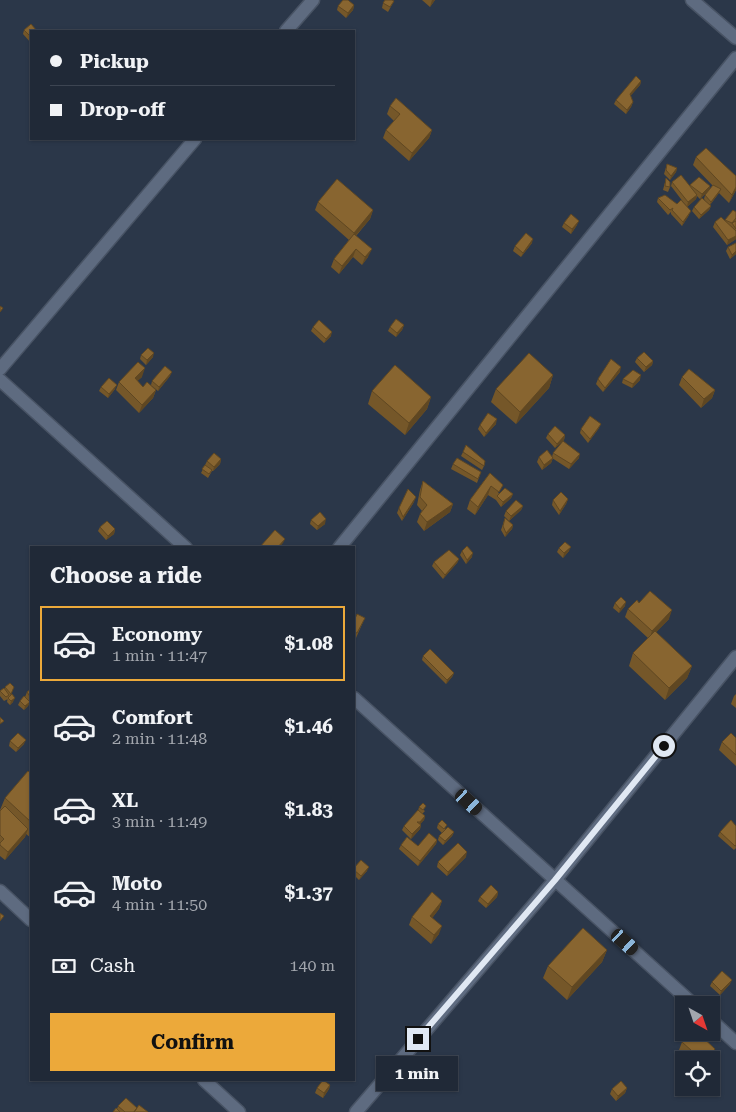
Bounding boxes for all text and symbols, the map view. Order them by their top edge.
text: Pickup [80,50,149,73]
text: Drop-off [80,98,165,121]
text: Choose a ride [50,563,202,588]
icon: car [52,621,97,666]
text: Economy [112,623,202,646]
text: $1.08 [284,632,333,655]
text: 1 min · 11:47 [112,646,207,665]
icon: car [52,704,97,749]
text: Comfort [112,706,193,729]
text: $1.46 [284,715,333,738]
text: 2 min · 11:48 [112,729,207,748]
route start [653,735,675,757]
car [452,786,485,818]
icon: car [52,787,97,832]
text: XL [112,789,138,812]
text: $1.83 [284,798,333,821]
text: 3 min · 11:49 [112,812,207,831]
icon: car [52,870,97,915]
text: Moto [112,872,162,895]
text: $1.37 [284,881,333,904]
text: 4 min · 11:50 [112,895,207,914]
car [608,926,641,958]
icon: cash [50,952,78,980]
text: Cash [90,954,135,977]
text: 140 m [289,956,335,975]
north arrow [675,996,720,1041]
map controls [675,996,720,1096]
button: Confirm [50,1013,335,1071]
route end [407,1028,429,1050]
button: locate [675,1051,720,1096]
callout: 1 min [377,1056,459,1092]
text: 1 min [395,1064,439,1083]

